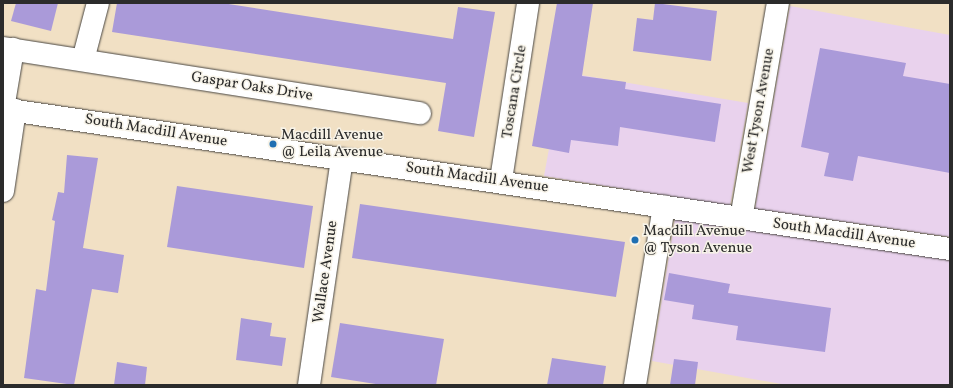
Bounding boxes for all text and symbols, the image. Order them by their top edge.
street label: Toscana Circle [499,44,531,140]
street label: West Tyson Avenue [739,47,779,175]
street label: Gaspar Oaks Drive [190,69,314,105]
street label: South Macdill Avenue [83,111,229,151]
place label: Macdill Avenue @ Leila Avenue [281,126,383,161]
marker: Macdill Avenue @ Leila Avenue [268,139,278,149]
street label: South Macdill Avenue [404,159,550,197]
street label: South Macdill Avenue [771,215,917,253]
street label: Wallace Avenue [310,219,342,325]
place label: Macdill Avenue @ Tyson Avenue [643,222,753,257]
marker: Macdill Avenue @ Tyson Avenue [630,235,640,245]

